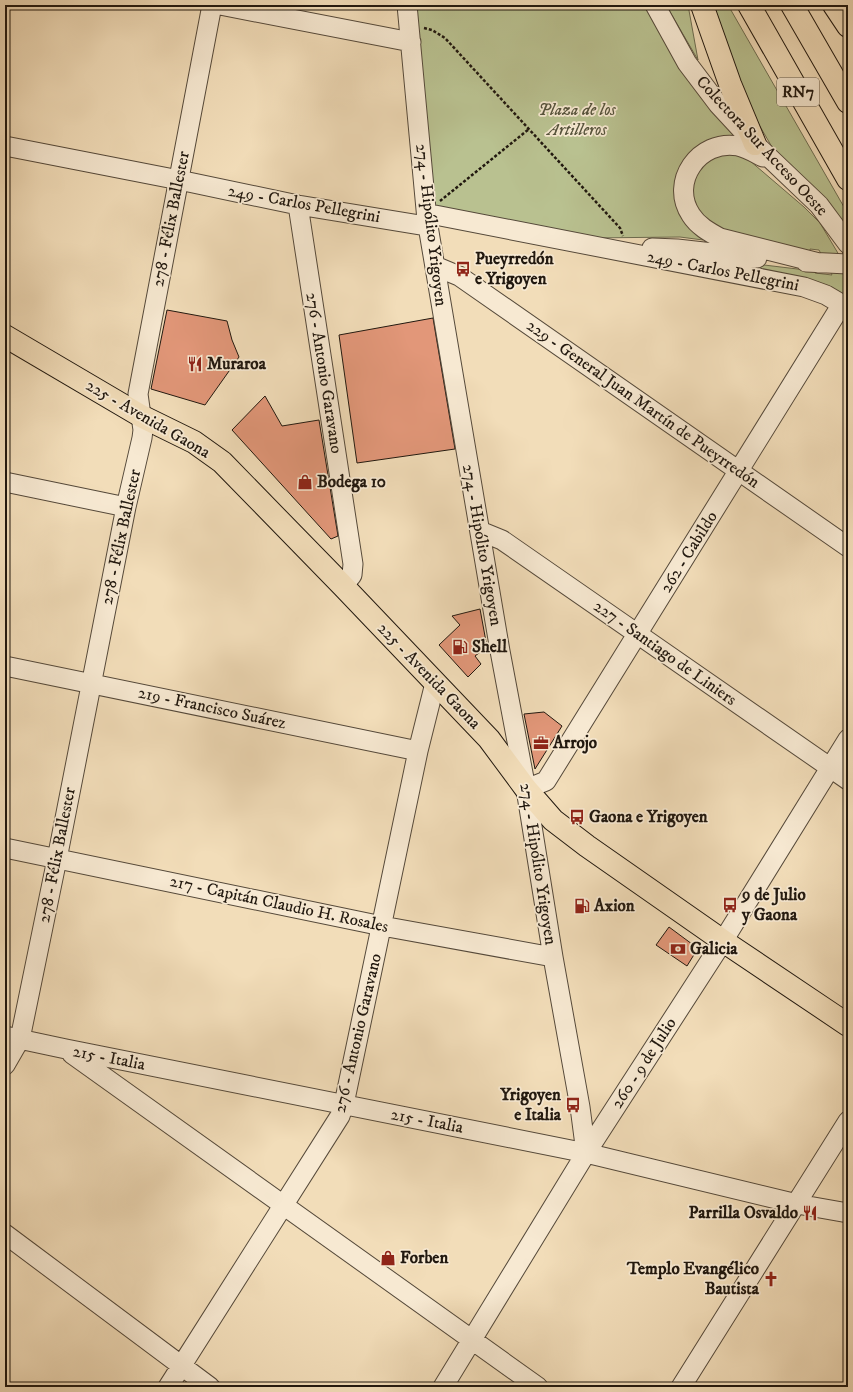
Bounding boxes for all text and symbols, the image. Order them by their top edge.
street label: Colectora Sur Acceso Oeste [691,71,833,221]
road number: RN7 [777,78,819,106]
park label: Plaza de los Artilleros [538,99,617,141]
street label: 274 - Hipólito Yrigoyen [410,142,452,308]
street label: 278 - Félix Ballester [147,149,195,289]
street label: 249 - Carlos Pellegrini [226,180,382,228]
street label: 249 - Carlos Pellegrini [645,245,801,297]
place label: Pueyrredón e Yrigoyen [475,248,554,290]
bus stop icon: Pueyrredón e Yrigoyen [454,260,472,278]
street label: 276 - Antonio Garavano [300,291,348,455]
street label: 229 - General Juan Martín de Pueyrredón [522,315,764,493]
place label: Muraroa [207,353,267,375]
restaurant icon: Muraroa [186,355,204,373]
street label: 225 - Avenida Gaona [82,374,215,464]
street label: 274 - Hipólito Yrigoyen [457,463,507,628]
street label: 278 - Félix Ballester [96,467,146,607]
place label: Bodega 10 [317,471,386,493]
shop icon: Bodega 10 [296,473,314,491]
street label: 262 - Cabildo [655,507,723,597]
street label: 227 - Santiago de Liniers [589,595,741,711]
street label: 225 - Avenida Gaona [372,618,486,735]
place label: Shell [472,636,508,658]
fuel station icon: Shell [451,638,469,656]
street label: 219 - Francisco Suárez [136,682,289,735]
place label: Arrojo [552,732,597,754]
office icon: Arrojo [532,734,550,752]
street label: 274 - Hipólito Yrigoyen [514,781,562,947]
street label: 278 - Félix Ballester [33,785,81,925]
place label: Gaona e Yrigoyen [589,806,708,828]
bus stop icon: Gaona e Yrigoyen [568,808,586,826]
street label: 217 - Capitán Claudio H. Rosales [168,870,391,938]
place label: 9 de Julio y Gaona [740,884,806,926]
place label: Axion [593,895,635,917]
bus stop icon: 9 de Julio y Gaona [721,896,739,914]
fuel station icon: Axion [573,897,591,915]
place label: Galicia [690,938,738,960]
bank icon: Galicia [669,940,687,958]
street label: 276 - Antonio Garavano [329,951,387,1115]
street label: 260 - 9 de Julio [606,1013,682,1113]
street label: 215 - Italia [71,1040,148,1076]
place label: Yrigoyen e Italia [499,1084,562,1126]
bus stop icon: Yrigoyen e Italia [564,1096,582,1114]
street label: 215 - Italia [389,1103,466,1139]
place label: Parrilla Osvaldo [689,1202,798,1224]
restaurant icon: Parrilla Osvaldo [801,1204,819,1222]
place label: Forben [400,1247,448,1269]
shop icon: Forben [379,1249,397,1267]
place label: Templo Evangélico Bautista [626,1258,760,1300]
church icon: Templo Evangélico Bautista [762,1270,780,1288]

